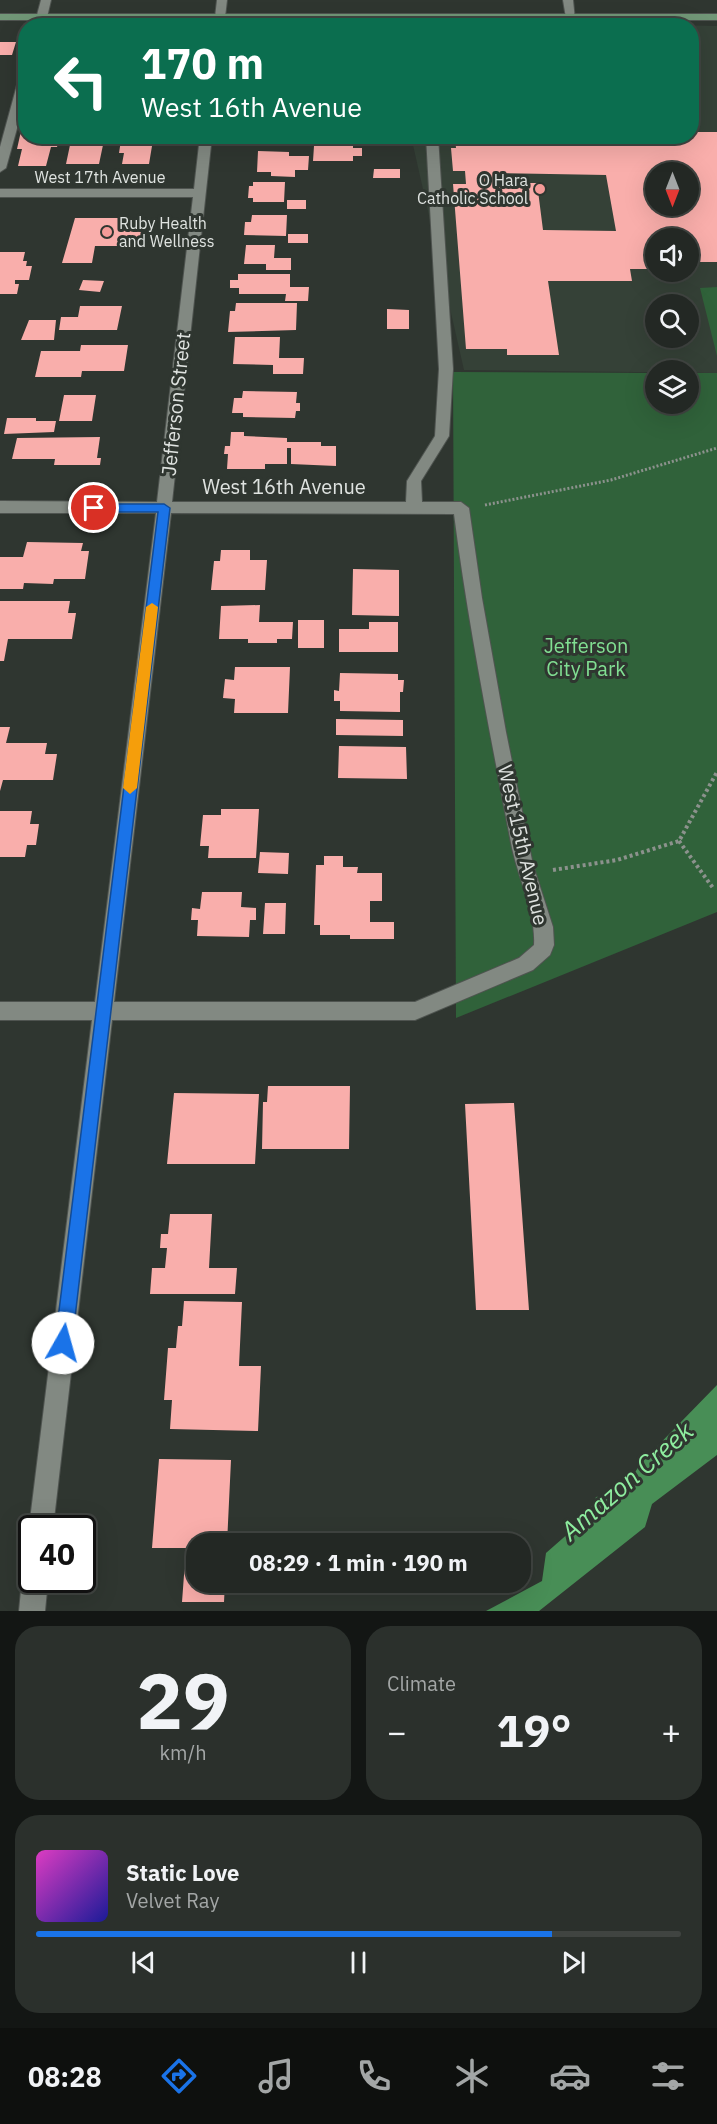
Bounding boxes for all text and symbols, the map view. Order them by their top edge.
text: 170 m [141,36,264,91]
icon: left [42,42,120,120]
text: West 16th Avenue [141,89,362,124]
north arrow [645,162,699,216]
map controls [645,162,699,414]
street label: West 17th Avenue [35,167,166,187]
place label: O Hara Catholic School [417,170,528,208]
marker: O Hara Catholic School [533,182,547,196]
place label: Ruby Health and Wellness [119,213,214,251]
marker: Ruby Health and Wellness [100,225,114,239]
button: sound [645,228,699,282]
button: search [645,294,699,348]
street label: Jefferson Street [155,331,196,477]
button: layers [645,360,699,414]
street label: West 16th Avenue [202,473,366,500]
pin [68,482,119,533]
icon: arrive [77,491,110,524]
park label: Jefferson City Park [544,632,628,682]
street label: West 15th Avenue [492,762,555,928]
position arrow [31,1311,95,1375]
water label: Amazon Creek [552,1413,700,1548]
speed limit sign: 40 [18,1515,96,1593]
text: 08:29 · 1 min · 190 m [249,1548,468,1577]
text: 29 [136,1649,230,1750]
text: Climate [387,1670,456,1697]
text: 19° [496,1701,572,1759]
text: − [387,1710,407,1753]
text: + [661,1710,681,1753]
text: km/h [159,1739,207,1766]
text: Static Love [126,1858,239,1887]
text: Velvet Ray [126,1887,219,1914]
icon: previous [127,1946,160,1979]
icon: pause [342,1946,375,1979]
icon: next [557,1946,590,1979]
icon: directions [158,2055,200,2097]
icon: music [255,2055,297,2097]
icon: phone [353,2055,395,2097]
icon: climate [451,2055,493,2097]
icon: car [549,2055,591,2097]
icon: filters [647,2055,689,2097]
text: 08:28 [28,2059,102,2094]

